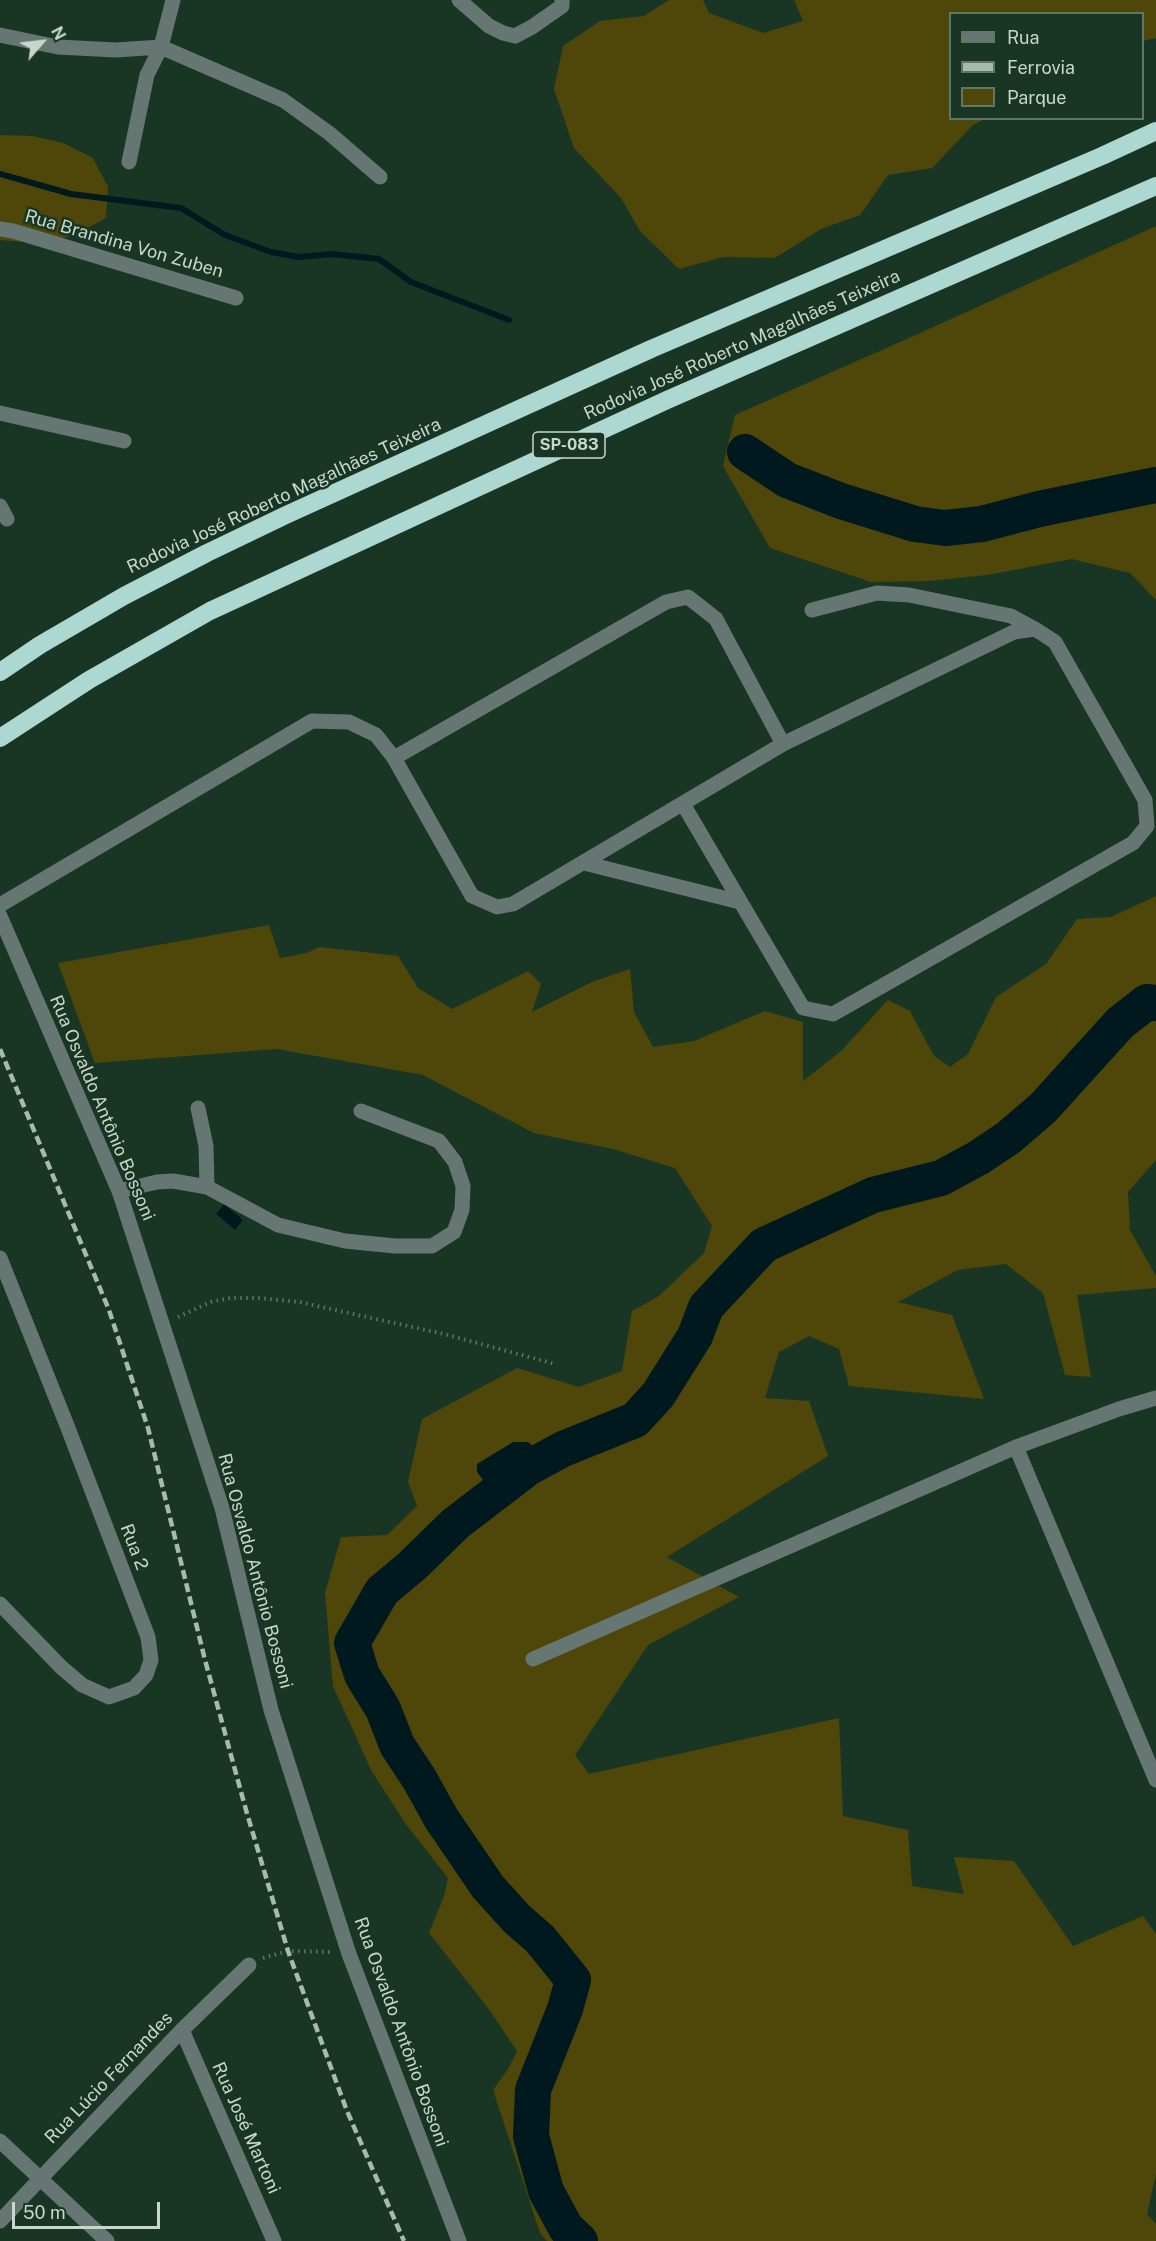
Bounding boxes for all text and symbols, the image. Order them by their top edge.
north arrow [12,12,72,72]
legend [949,12,1144,120]
text: N [47,23,70,43]
text: Rua [1007,27,1039,48]
text: Ferrovia [1007,57,1075,78]
text: Parque [1007,87,1067,108]
street label: Rua Brandina Von Zuben [22,205,226,283]
street label: Rodovia José Roberto Magalhães Teixeira [581,265,903,425]
street label: Rodovia José Roberto Magalhães Teixeira [124,414,444,578]
road number: SP-083 [533,432,605,458]
street label: Rua Osvaldo Antônio Bossoni [45,992,159,1224]
street label: Rua Osvaldo Antônio Bossoni [213,1451,297,1691]
street label: Rua 2 [115,1521,153,1573]
street label: Rua Osvaldo Antônio Bossoni [349,1914,453,2150]
street label: Rua Lúcio Fernandes [41,2008,177,2148]
street label: Rua José Martoni [207,2059,285,2197]
scale bar [15,2190,164,2228]
text: 50 m [23,2202,66,2223]

